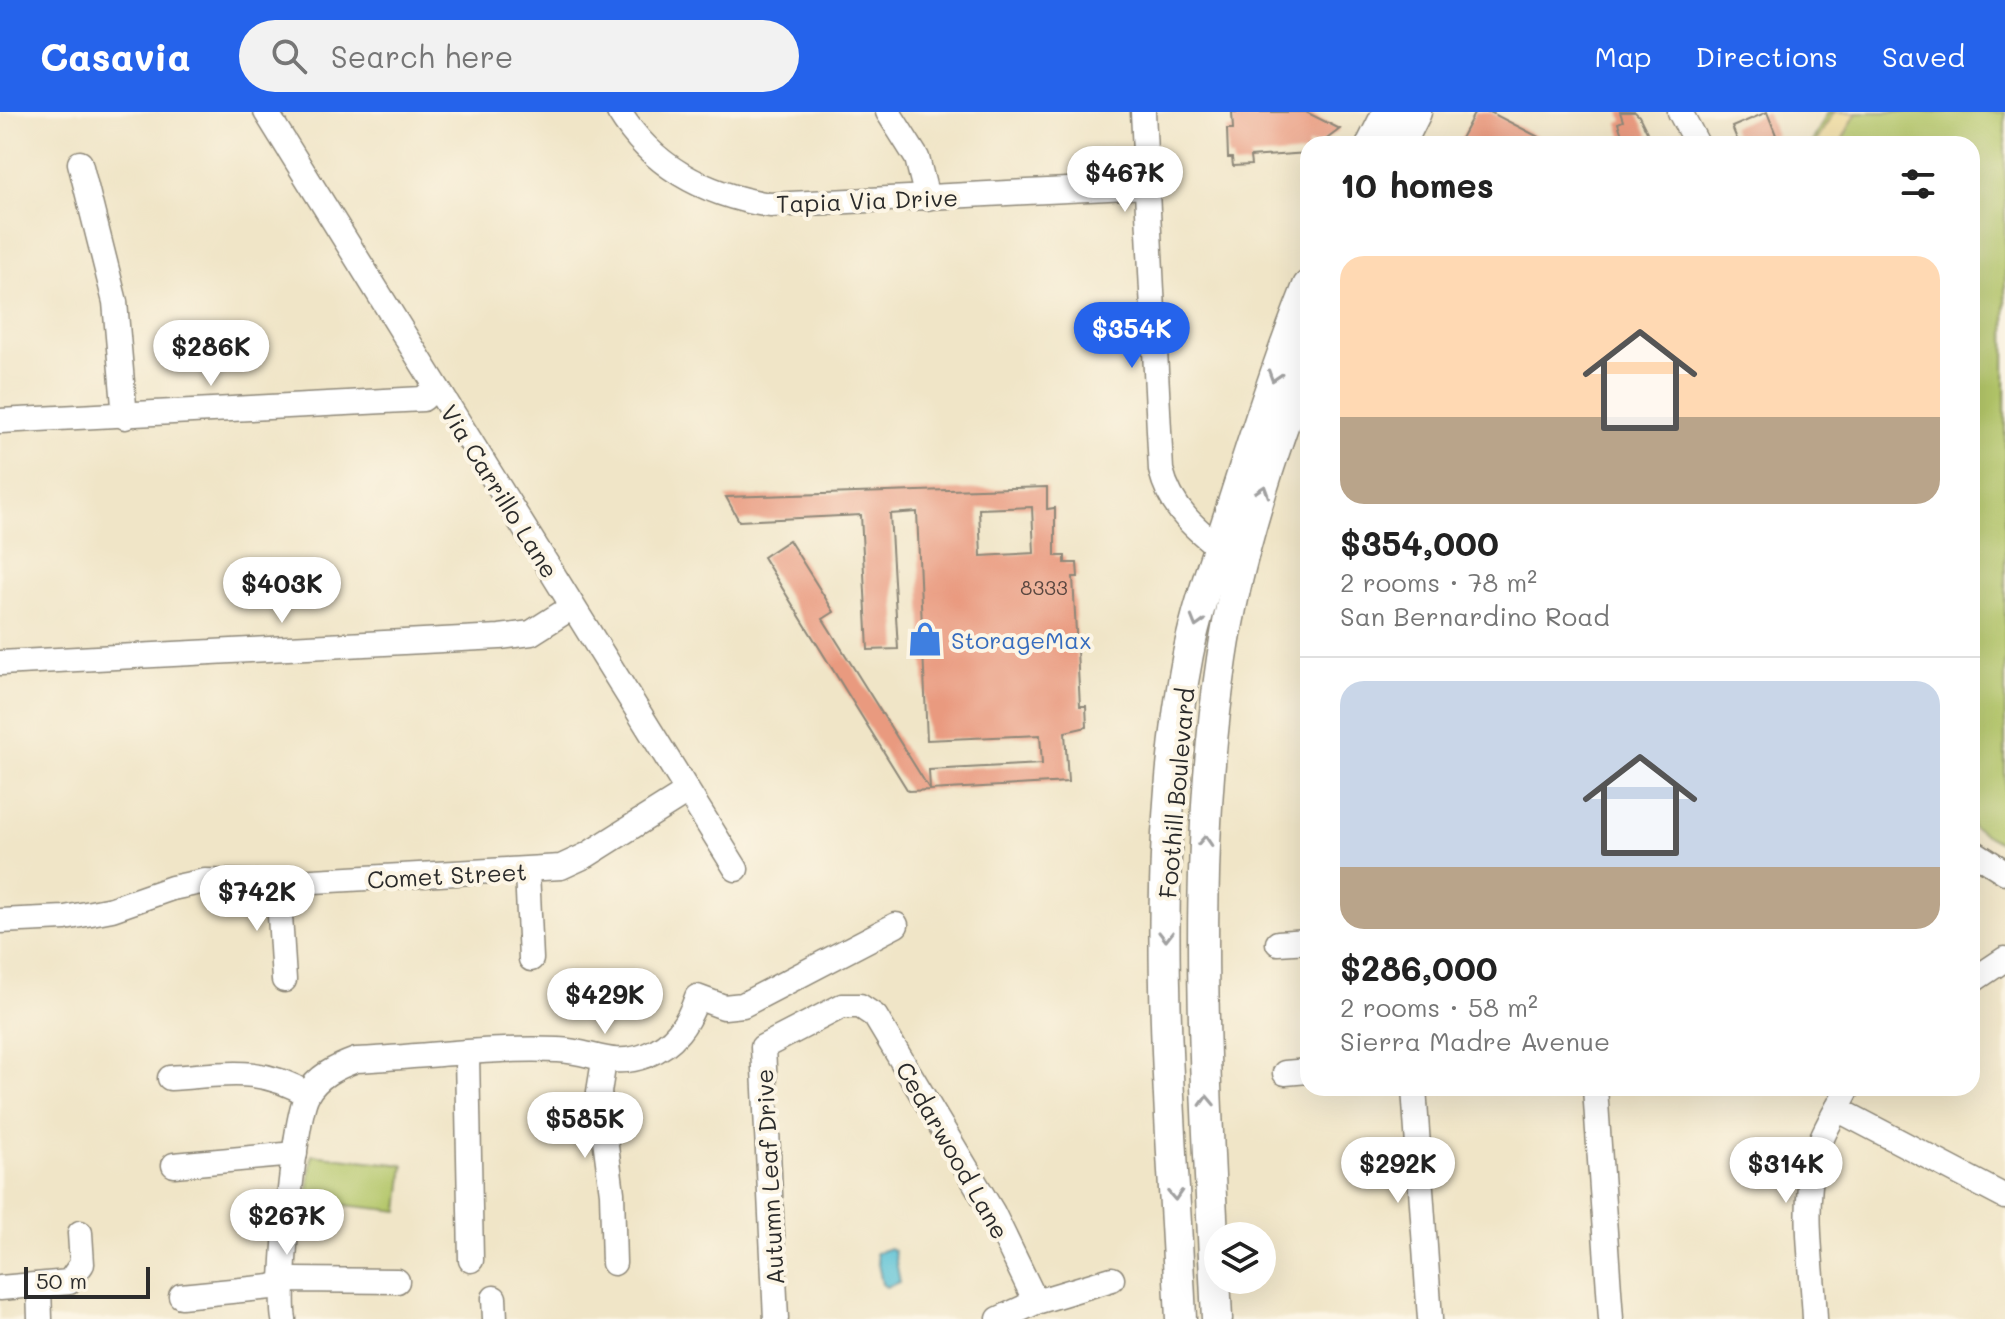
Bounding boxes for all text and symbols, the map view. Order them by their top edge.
search box [239,20,799,92]
text: Casavia [40,31,191,81]
icon: search [267,34,311,78]
text: Search here [331,36,513,76]
text: Map [1595,38,1652,74]
text: Directions [1696,38,1838,74]
text: Saved [1882,38,1965,74]
pin: $467K [1069,146,1181,214]
text: $467K [1085,155,1165,189]
text: 10 homes [1340,162,1494,207]
icon: filters [1896,162,1940,206]
street label: Tapia Via Drive [776,181,958,219]
pin: $354K [1076,302,1188,370]
icon: home [1568,308,1712,452]
text: $354K [1092,311,1172,345]
pin: $286K [155,320,267,388]
text: $286K [171,329,251,363]
one-way arrow [1267,368,1283,382]
street label: Via Carrillo Lane [434,399,566,583]
one-way arrow [1254,484,1270,498]
text: $354,000 [1340,520,1499,565]
pin: $403K [226,557,338,625]
text: 2 rooms · 78 m² [1340,565,1537,599]
text: $403K [241,566,323,600]
house number: 8333 [1020,574,1068,600]
text: San Bernardino Road [1340,599,1610,633]
one-way arrow [1190,615,1206,629]
shop icon: StorageMax [906,620,944,658]
place label: StorageMax [951,624,1091,655]
street label: Foothill Boulevard [1151,686,1201,900]
icon: home [1568,733,1712,877]
one-way arrow [1196,834,1213,847]
street label: Comet Street [366,855,528,895]
pin: $742K [201,865,313,933]
text: $742K [218,874,296,908]
one-way arrow [1157,930,1174,943]
text: $286,000 [1340,945,1498,990]
pin: $429K [549,968,661,1036]
text: $429K [565,977,645,1011]
text: 2 rooms · 58 m² [1340,990,1538,1024]
text: Sierra Madre Avenue [1340,1024,1610,1058]
street label: Cedarwood Lane [890,1056,1016,1244]
street label: Autumn Leaf Drive [748,1068,790,1286]
pin: $585K [529,1092,641,1160]
one-way arrow [1199,1094,1216,1107]
text: $585K [545,1101,625,1135]
pin: $292K [1342,1137,1454,1205]
pin: $314K [1730,1137,1842,1205]
text: $292K [1359,1146,1437,1180]
text: $314K [1748,1146,1824,1180]
pin: $267K [231,1189,343,1257]
one-way arrow [1167,1189,1184,1202]
text: $267K [248,1198,326,1232]
map controls [1204,1222,1276,1294]
button: layers [1204,1222,1276,1294]
scale bar [24,1263,150,1299]
text: 50 m [36,1266,87,1295]

